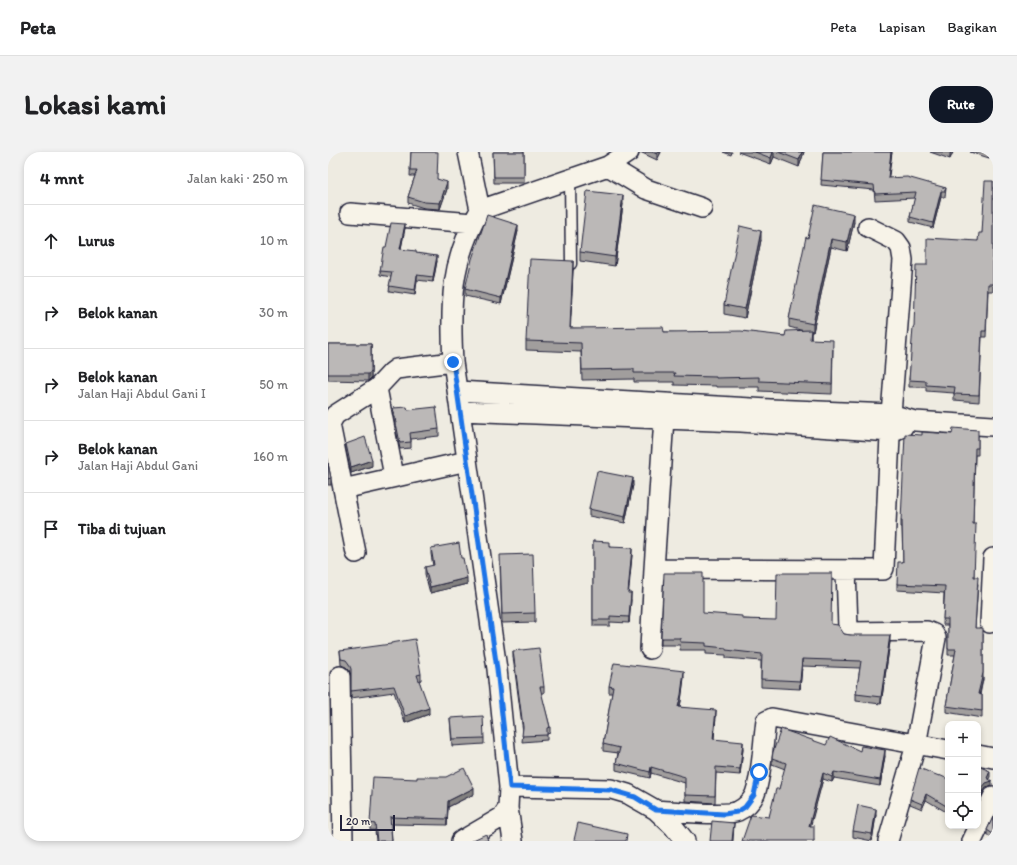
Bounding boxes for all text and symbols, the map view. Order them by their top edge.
text: Peta [20,16,56,39]
text: Peta [830,19,857,36]
text: Lapisan [879,19,926,36]
text: Bagikan [948,19,997,36]
button: Rute [929,86,993,123]
text: Lokasi kami [24,87,166,121]
text: 4 mnt [40,168,84,188]
text: Jalan kaki · 250 m [187,171,288,186]
icon: ahead [40,230,62,252]
text: Lurus [78,232,115,250]
text: 10 m [260,233,288,248]
icon: right [40,302,62,324]
text: Belok kanan [78,304,158,322]
text: 30 m [259,305,288,320]
route end [444,353,462,371]
text: Belok kanan [78,368,158,386]
icon: right [40,374,62,396]
text: 50 m [259,377,288,392]
text: Jalan Haji Abdul Gani I [78,386,206,401]
text: Belok kanan [78,440,158,458]
icon: right [40,446,62,468]
text: 160 m [253,449,288,464]
text: Jalan Haji Abdul Gani [78,458,198,473]
icon: arrive [40,518,62,540]
text: Tiba di tujuan [78,520,166,538]
map controls [945,721,981,829]
button: + [945,721,981,757]
button: − [945,757,981,793]
route start [750,763,768,781]
button: locate [945,793,981,829]
scale bar [340,813,395,832]
text: 20 m [346,815,370,828]

